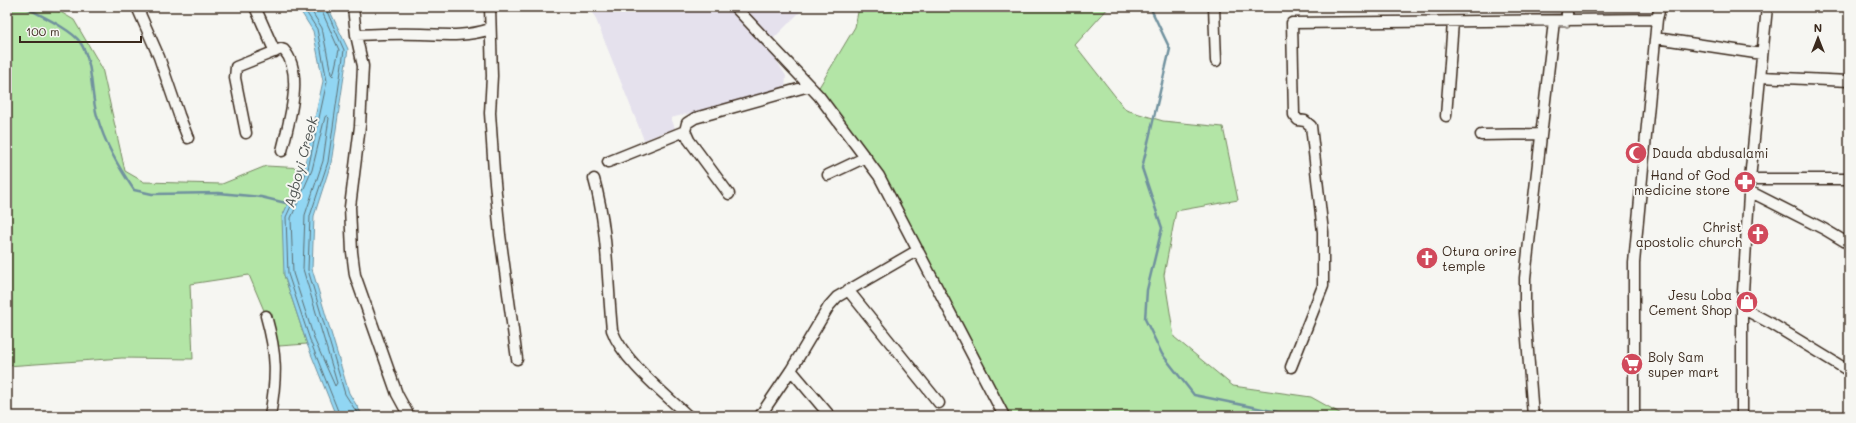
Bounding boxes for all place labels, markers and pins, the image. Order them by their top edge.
mosque icon: Dauda abdusalami [1623,140,1649,166]
place label: Dauda abdusalami [1652,144,1769,161]
place label: Hand of God medicine store [1634,166,1730,198]
pharmacy icon: Hand of God medicine store [1732,169,1758,195]
place label: Christ apostolic church [1636,218,1742,250]
church icon: Christ apostolic church [1745,221,1771,247]
place label: Otura orire temple [1442,242,1517,274]
church icon: Otura orire temple [1414,245,1440,271]
place label: Jesu Loba Cement Shop [1649,286,1732,318]
shop icon: Jesu Loba Cement Shop [1734,289,1760,315]
place label: Boly Sam super mart [1648,348,1719,380]
supermarket icon: Boly Sam super mart [1619,351,1645,377]

